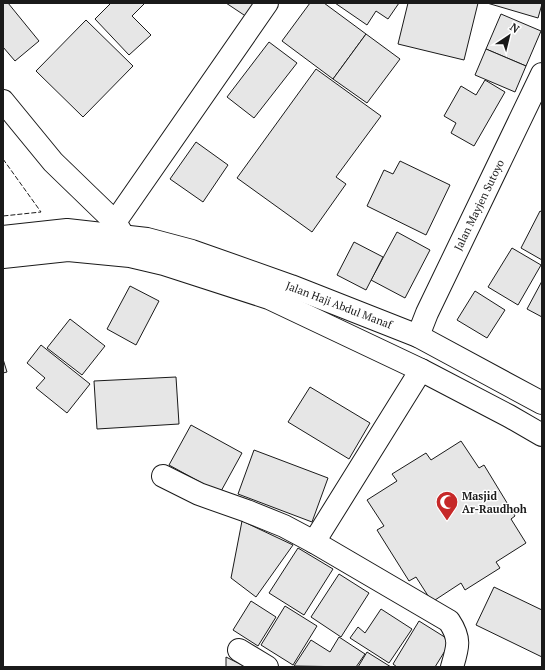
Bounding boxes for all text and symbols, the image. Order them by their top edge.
north arrow [489,16,529,56]
text: N [507,20,523,36]
street label: Jalan Mayjen Sutoyo [451,157,507,253]
street label: Jalan Haji Abdul Manaf [284,278,395,332]
mosque icon: Masjid Ar-Raudhoh [434,489,460,522]
place label: Masjid Ar-Raudhoh [462,489,527,516]

